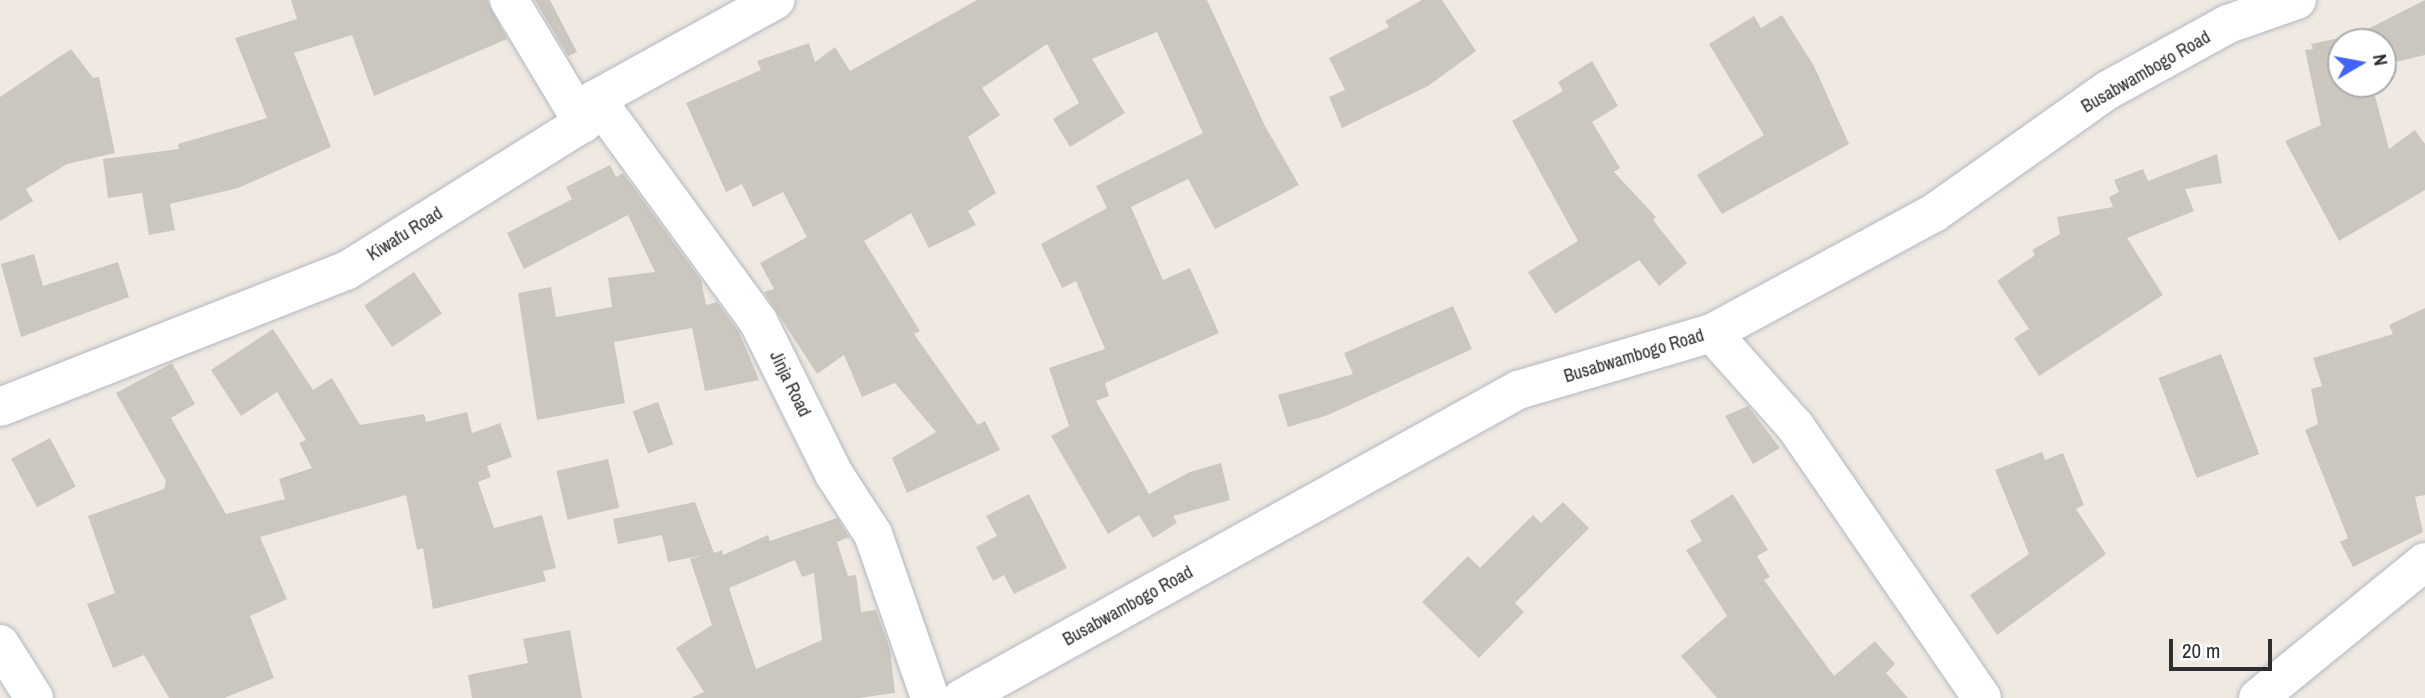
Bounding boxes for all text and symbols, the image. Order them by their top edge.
street label: Busabwambogo Road [2078,26,2214,118]
north arrow [2327,28,2397,98]
text: N [2367,52,2394,67]
street label: Kiwafu Road [363,202,447,266]
street label: Busabwambogo Road [1561,324,1707,388]
street label: Jinja Road [765,348,815,420]
street label: Busabwambogo Road [1059,561,1197,651]
scale bar [2173,624,2276,668]
text: 20 m [2182,636,2220,665]

